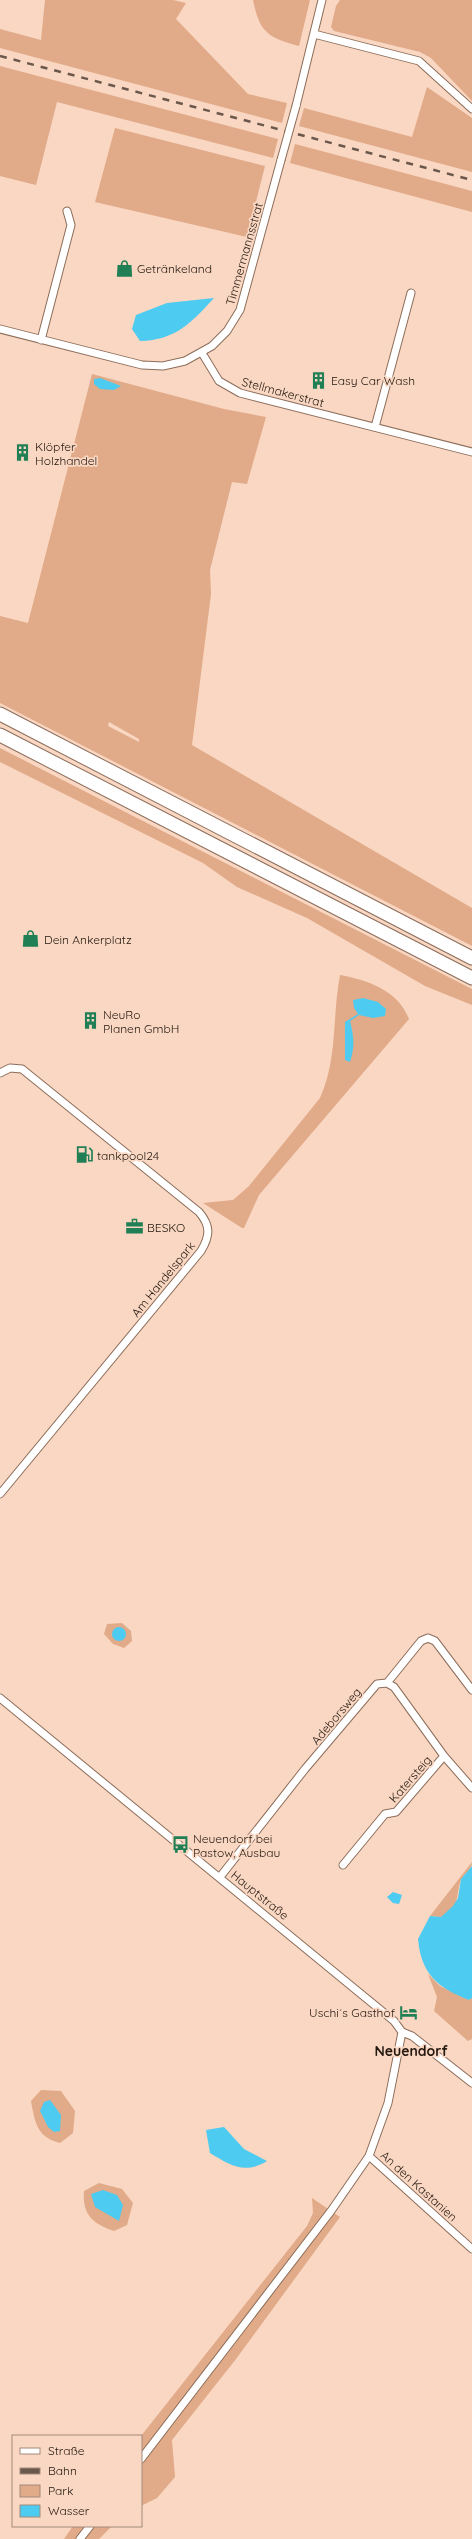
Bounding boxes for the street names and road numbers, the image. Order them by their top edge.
street label: Timmermannsstrat [222,201,266,307]
street label: Stellmakerstrat [240,374,326,410]
street label: Am Handelspark [128,1238,198,1320]
street label: Adeborsweg [308,1684,364,1748]
street label: Katersteig [386,1752,434,1806]
street label: Hauptstraße [228,1867,292,1923]
street label: An den Kastanien [378,2148,460,2224]

